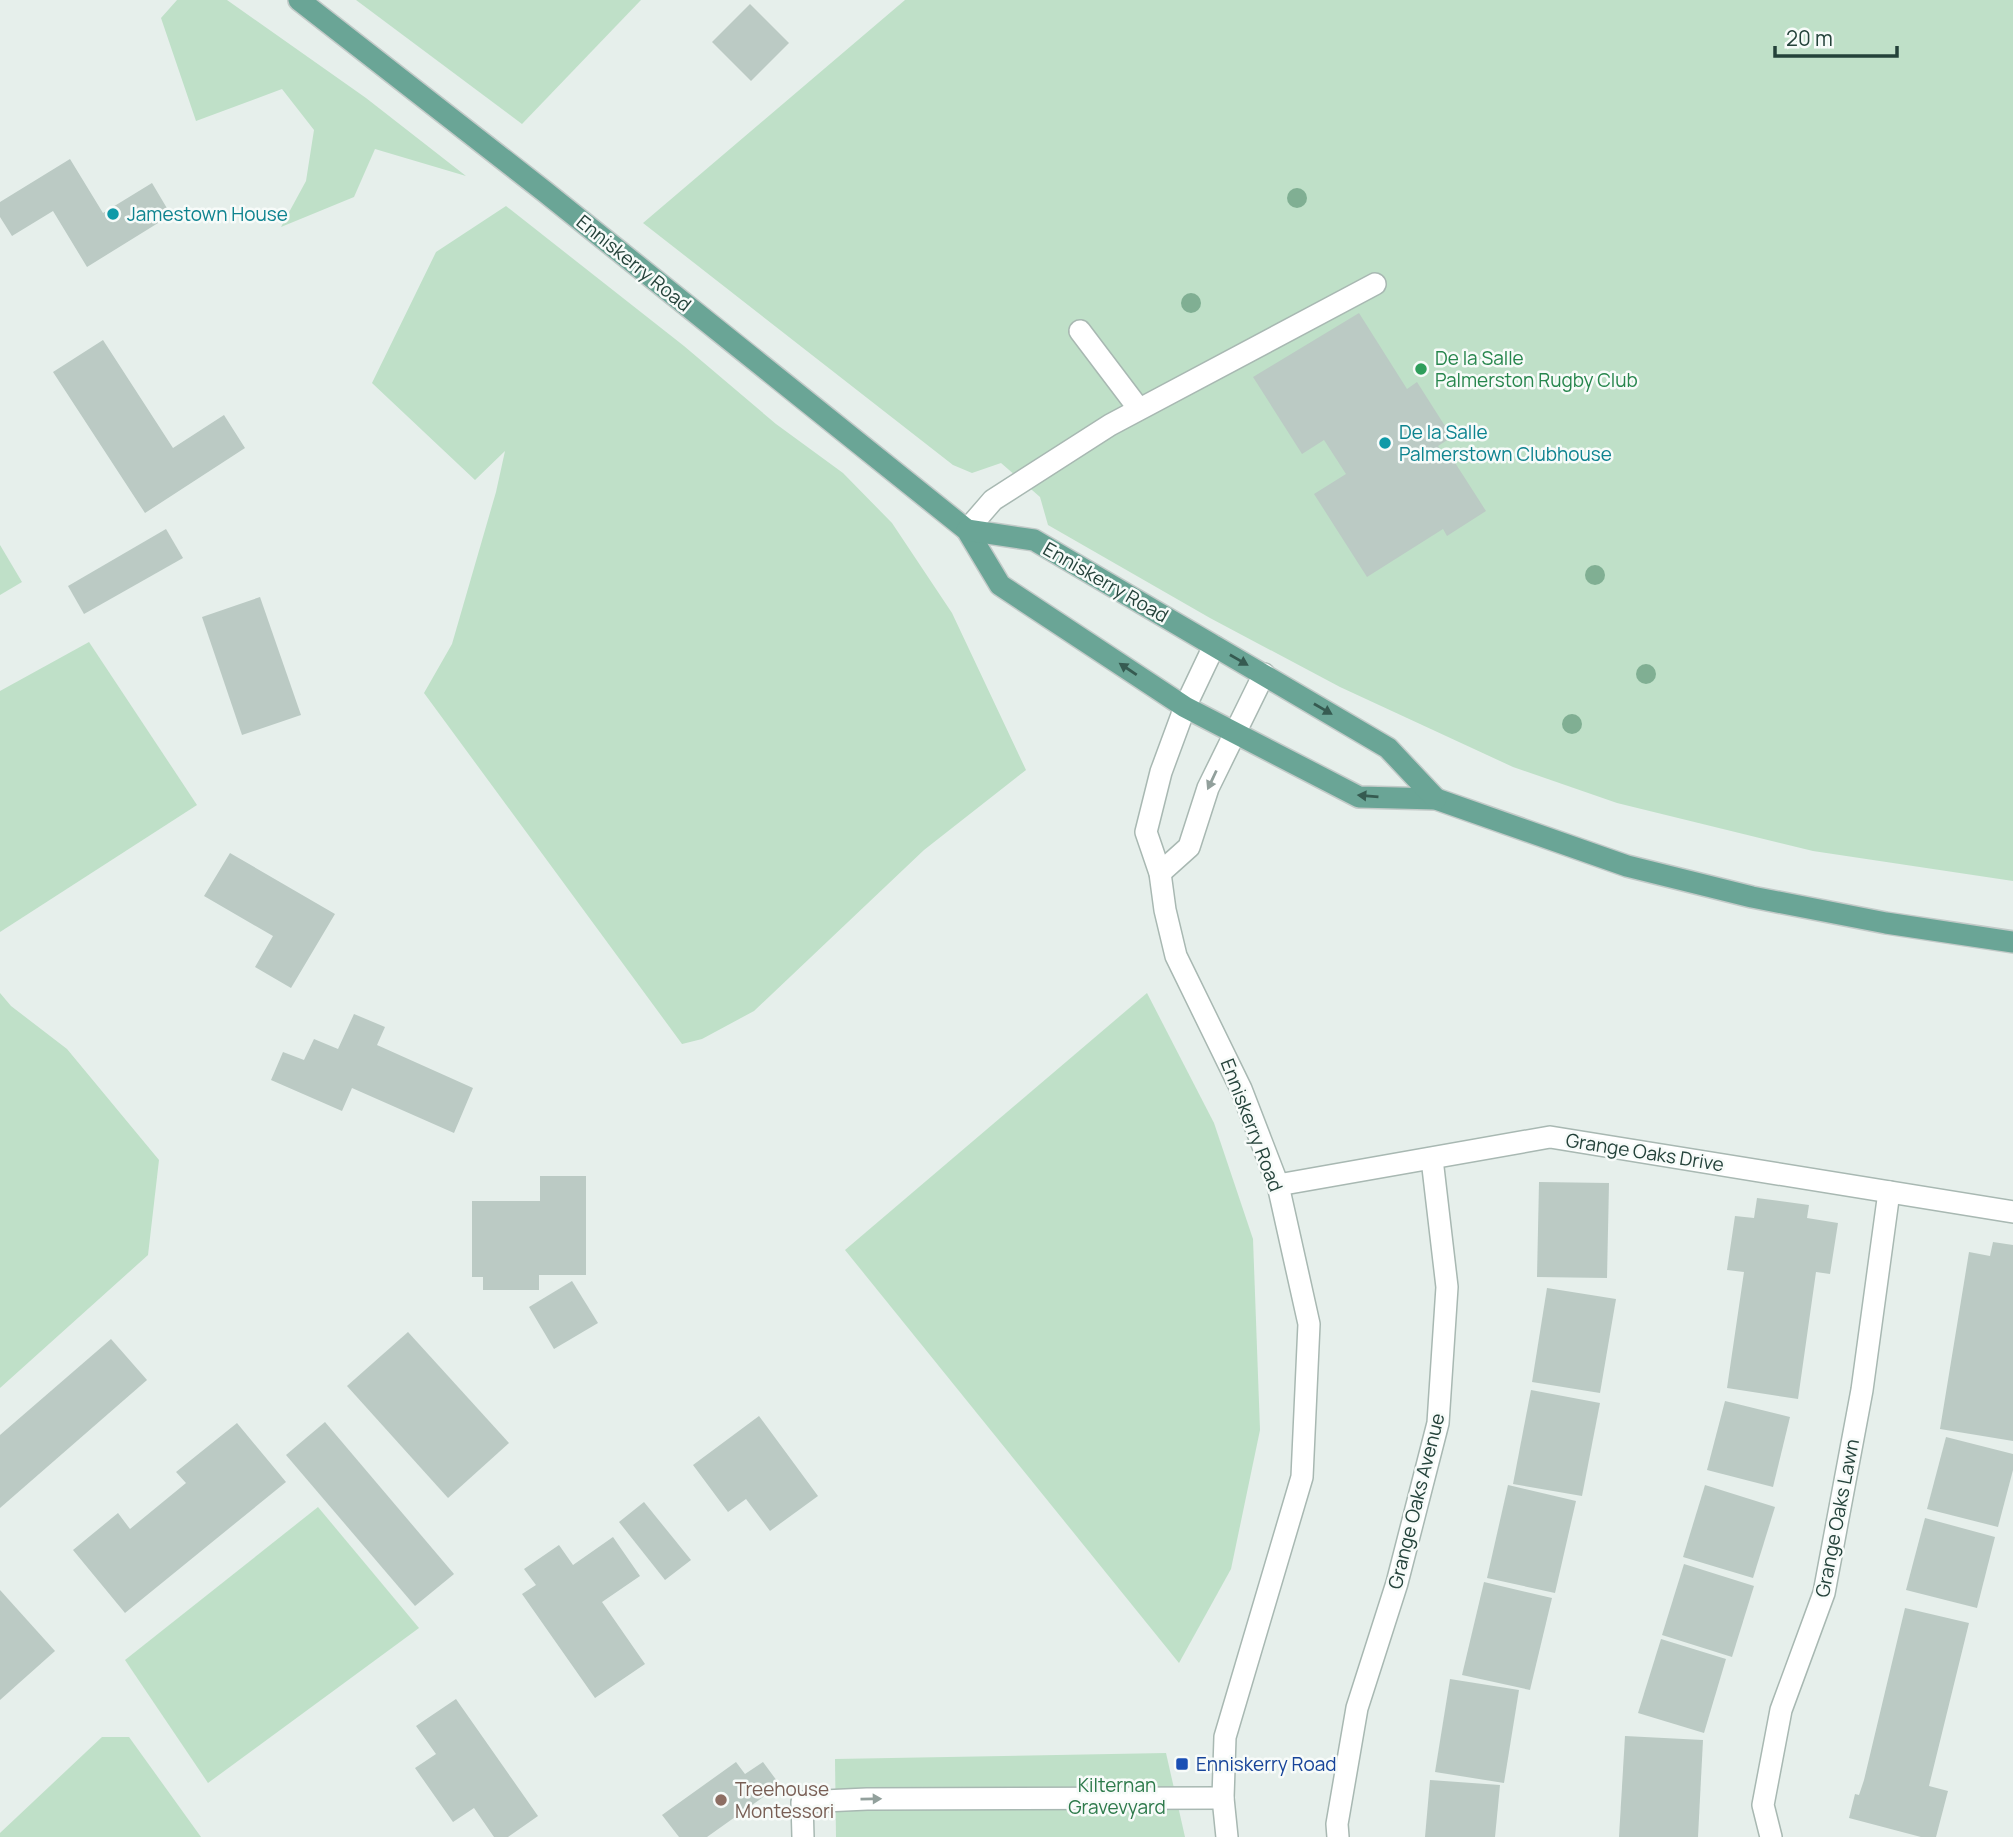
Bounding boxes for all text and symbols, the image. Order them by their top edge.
scale bar [1775,14,1898,58]
text: 20 m [1786,24,1833,52]
place label: Jamestown House [127,201,288,227]
marker: Jamestown House [105,206,121,222]
street label: Enniskerry Road [571,209,697,317]
place label: De la Salle Palmerston Rugby Club [1435,345,1638,393]
marker: De la Salle Palmerston Rugby Club [1413,361,1429,377]
place label: De la Salle Palmerstown Clubhouse [1399,419,1612,467]
marker: De la Salle Palmerstown Clubhouse [1377,435,1393,451]
street label: Enniskerry Road [1039,536,1173,628]
one-way arrow [1229,654,1248,666]
one-way arrow [1119,662,1137,676]
one-way arrow [1313,703,1332,715]
one-way arrow [1206,770,1218,790]
one-way arrow [1357,790,1379,801]
street label: Enniskerry Road [1215,1055,1289,1195]
street label: Grange Oaks Drive [1564,1127,1726,1177]
street label: Grange Oaks Avenue [1382,1410,1450,1592]
street label: Grange Oaks Lawn [1809,1437,1865,1599]
place label: Enniskerry Road [1196,1751,1337,1777]
marker: Enniskerry Road [1174,1756,1190,1772]
park label: Kilternan Gravevyard [1068,1772,1166,1820]
place label: Treehouse Montessori [735,1776,834,1824]
marker: Treehouse Montessori [713,1792,729,1808]
one-way arrow [860,1793,882,1805]

